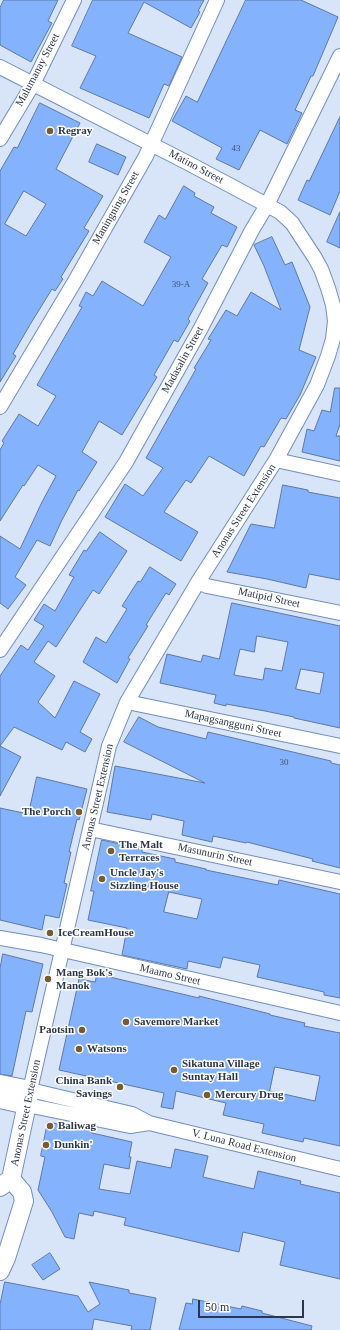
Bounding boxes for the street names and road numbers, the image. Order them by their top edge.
street label: Malumanay Street [13,31,63,109]
street label: Matino Street [166,147,226,187]
street label: Maningning Street [90,169,142,247]
street label: Madasalin Street [159,324,207,396]
street label: Anonas Street Extension [209,462,279,560]
street label: Matipid Street [237,585,301,611]
street label: Mapagsangguni Street [183,707,283,741]
street label: Anonas Street Extension [79,743,117,851]
street label: Masunurin Street [176,841,254,869]
street label: Maamo Street [138,962,202,988]
street label: Anonas Street Extension [8,1058,44,1168]
street label: V. Luna Road Extension [190,1127,298,1165]

